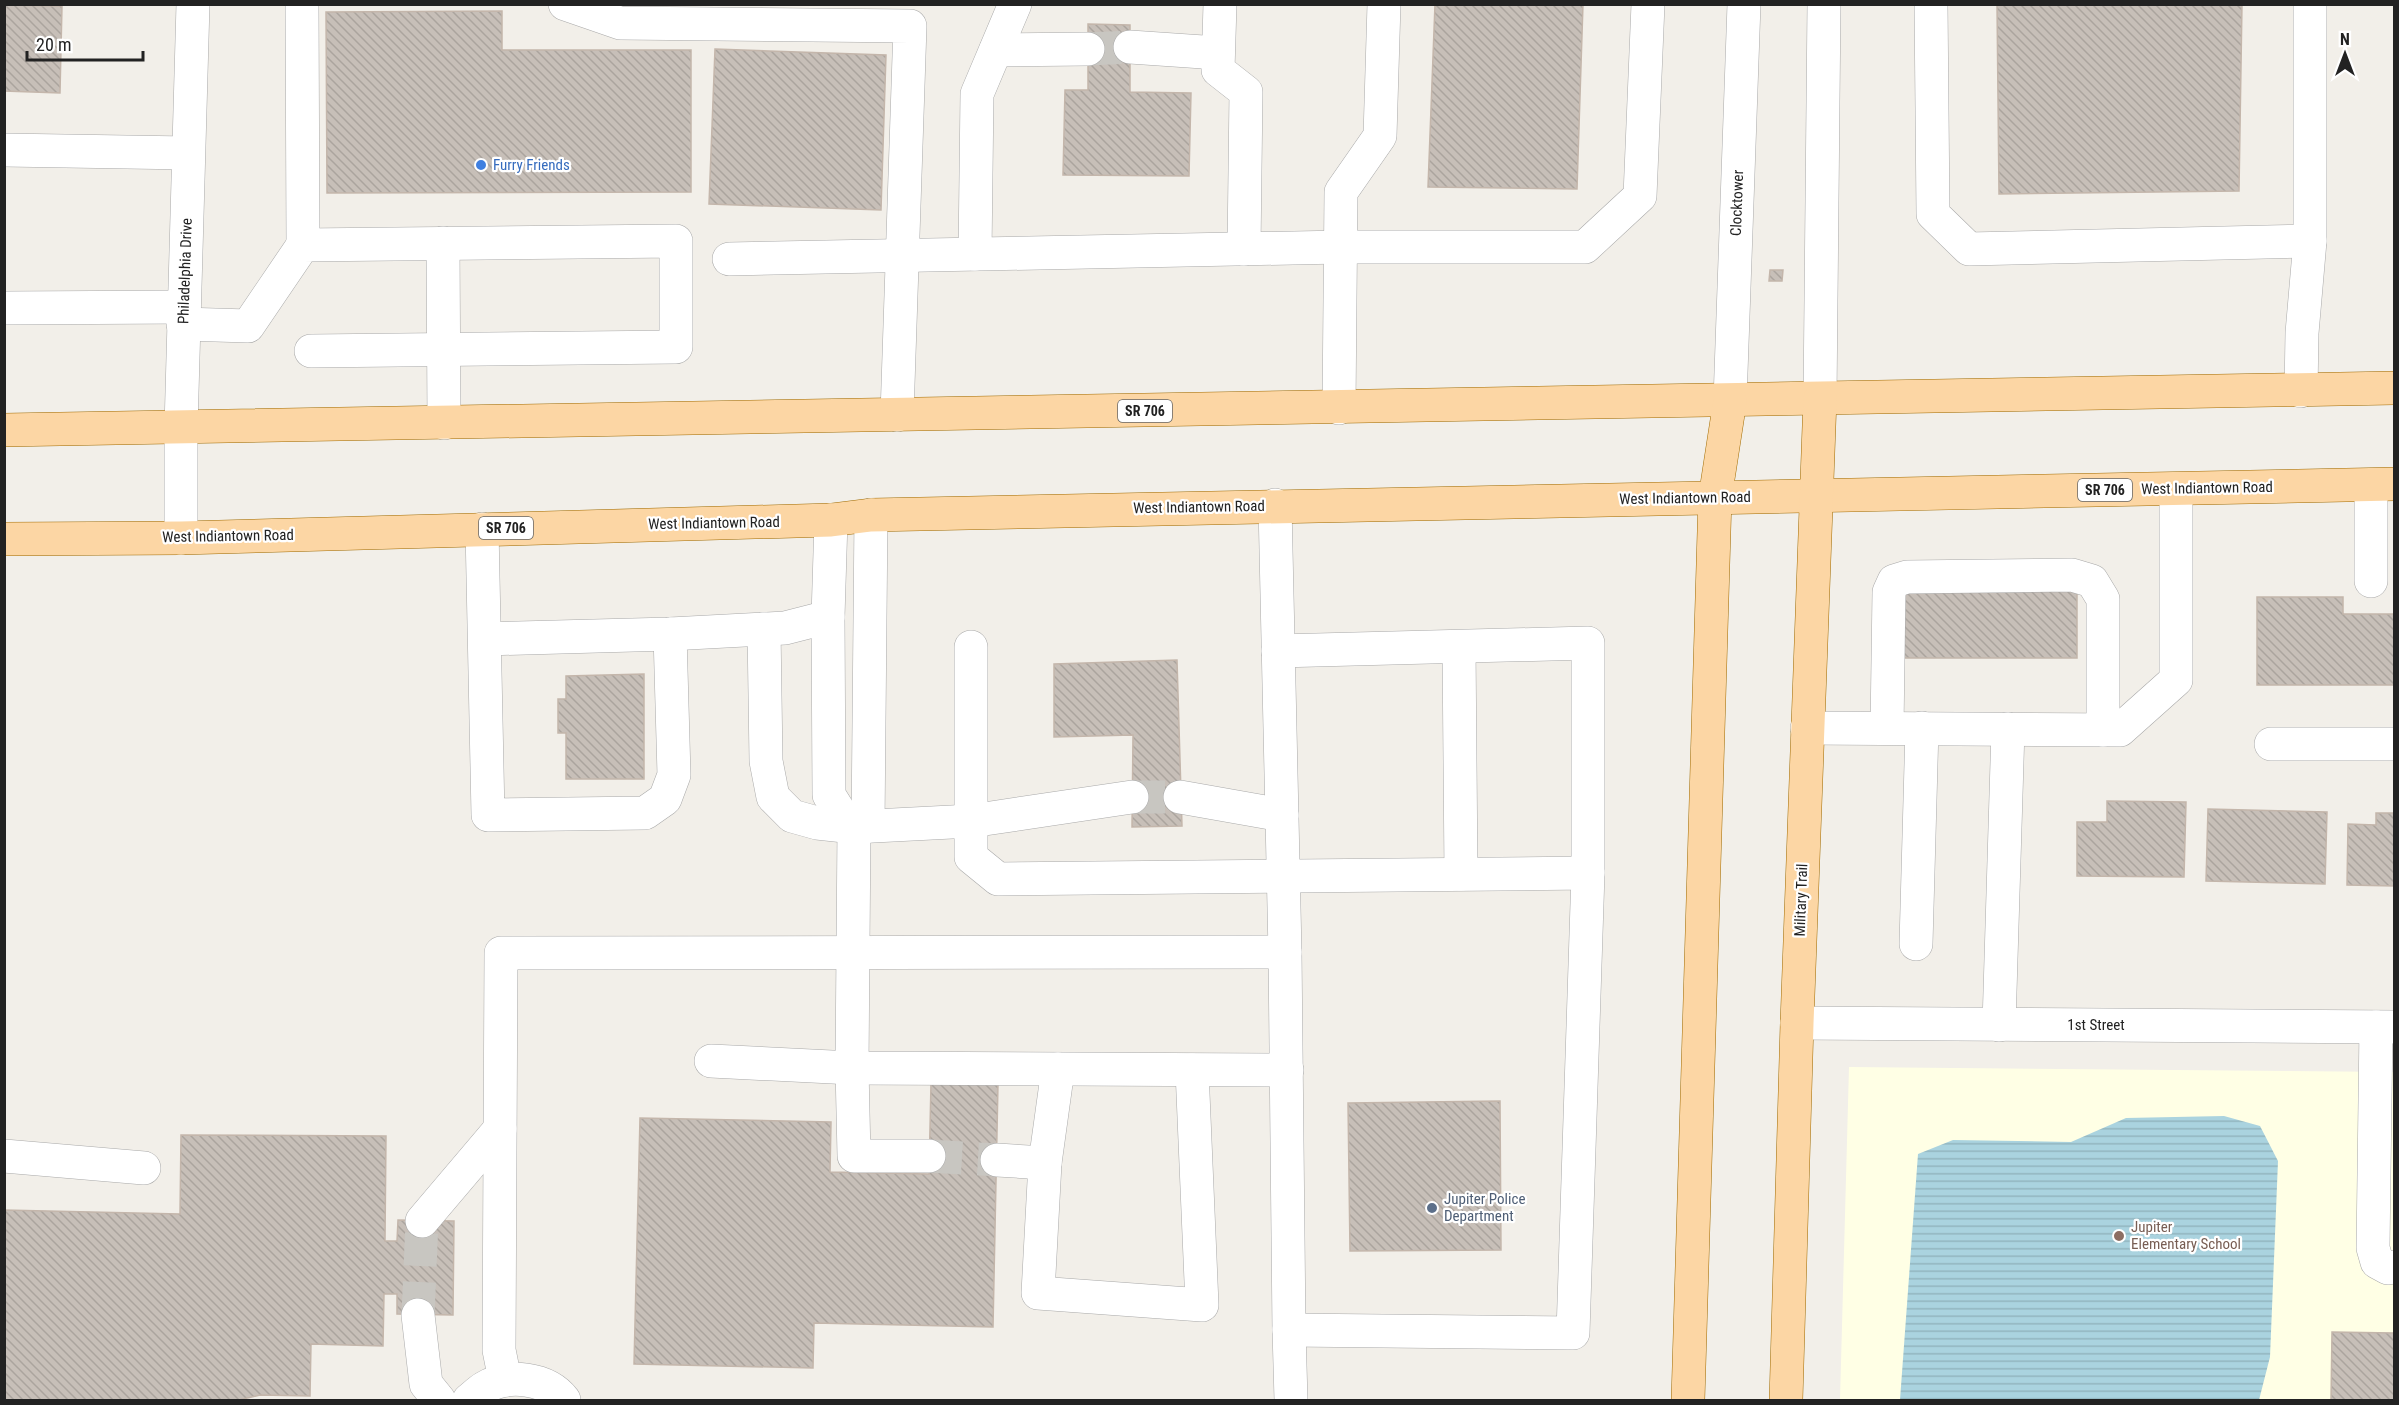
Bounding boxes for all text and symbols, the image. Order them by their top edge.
scale bar [27,24,142,62]
north arrow [2315,24,2375,84]
text: N [2340,30,2350,49]
text: 20 m [36,34,71,55]
place label: Furry Friends [493,156,570,174]
marker: Furry Friends [474,158,488,172]
street label: Clocktower [1727,169,1747,236]
street label: Philadelphia Drive [174,218,196,324]
road number: SR 706 [1118,400,1172,422]
street label: West Indiantown Road [2141,478,2273,498]
road number: SR 706 [2078,479,2132,501]
street label: West Indiantown Road [1619,488,1751,508]
street label: West Indiantown Road [1133,497,1265,517]
street label: West Indiantown Road [648,513,780,533]
road number: SR 706 [479,517,533,539]
street label: West Indiantown Road [162,526,294,546]
street label: Military Trail [1791,863,1811,937]
street label: 1st Street [2067,1016,2125,1034]
place label: Jupiter Police Department [1444,1190,1525,1225]
marker: Jupiter Police Department [1425,1201,1439,1215]
place label: Jupiter Elementary School [2131,1218,2241,1253]
marker: Jupiter Elementary School [2112,1229,2126,1243]

